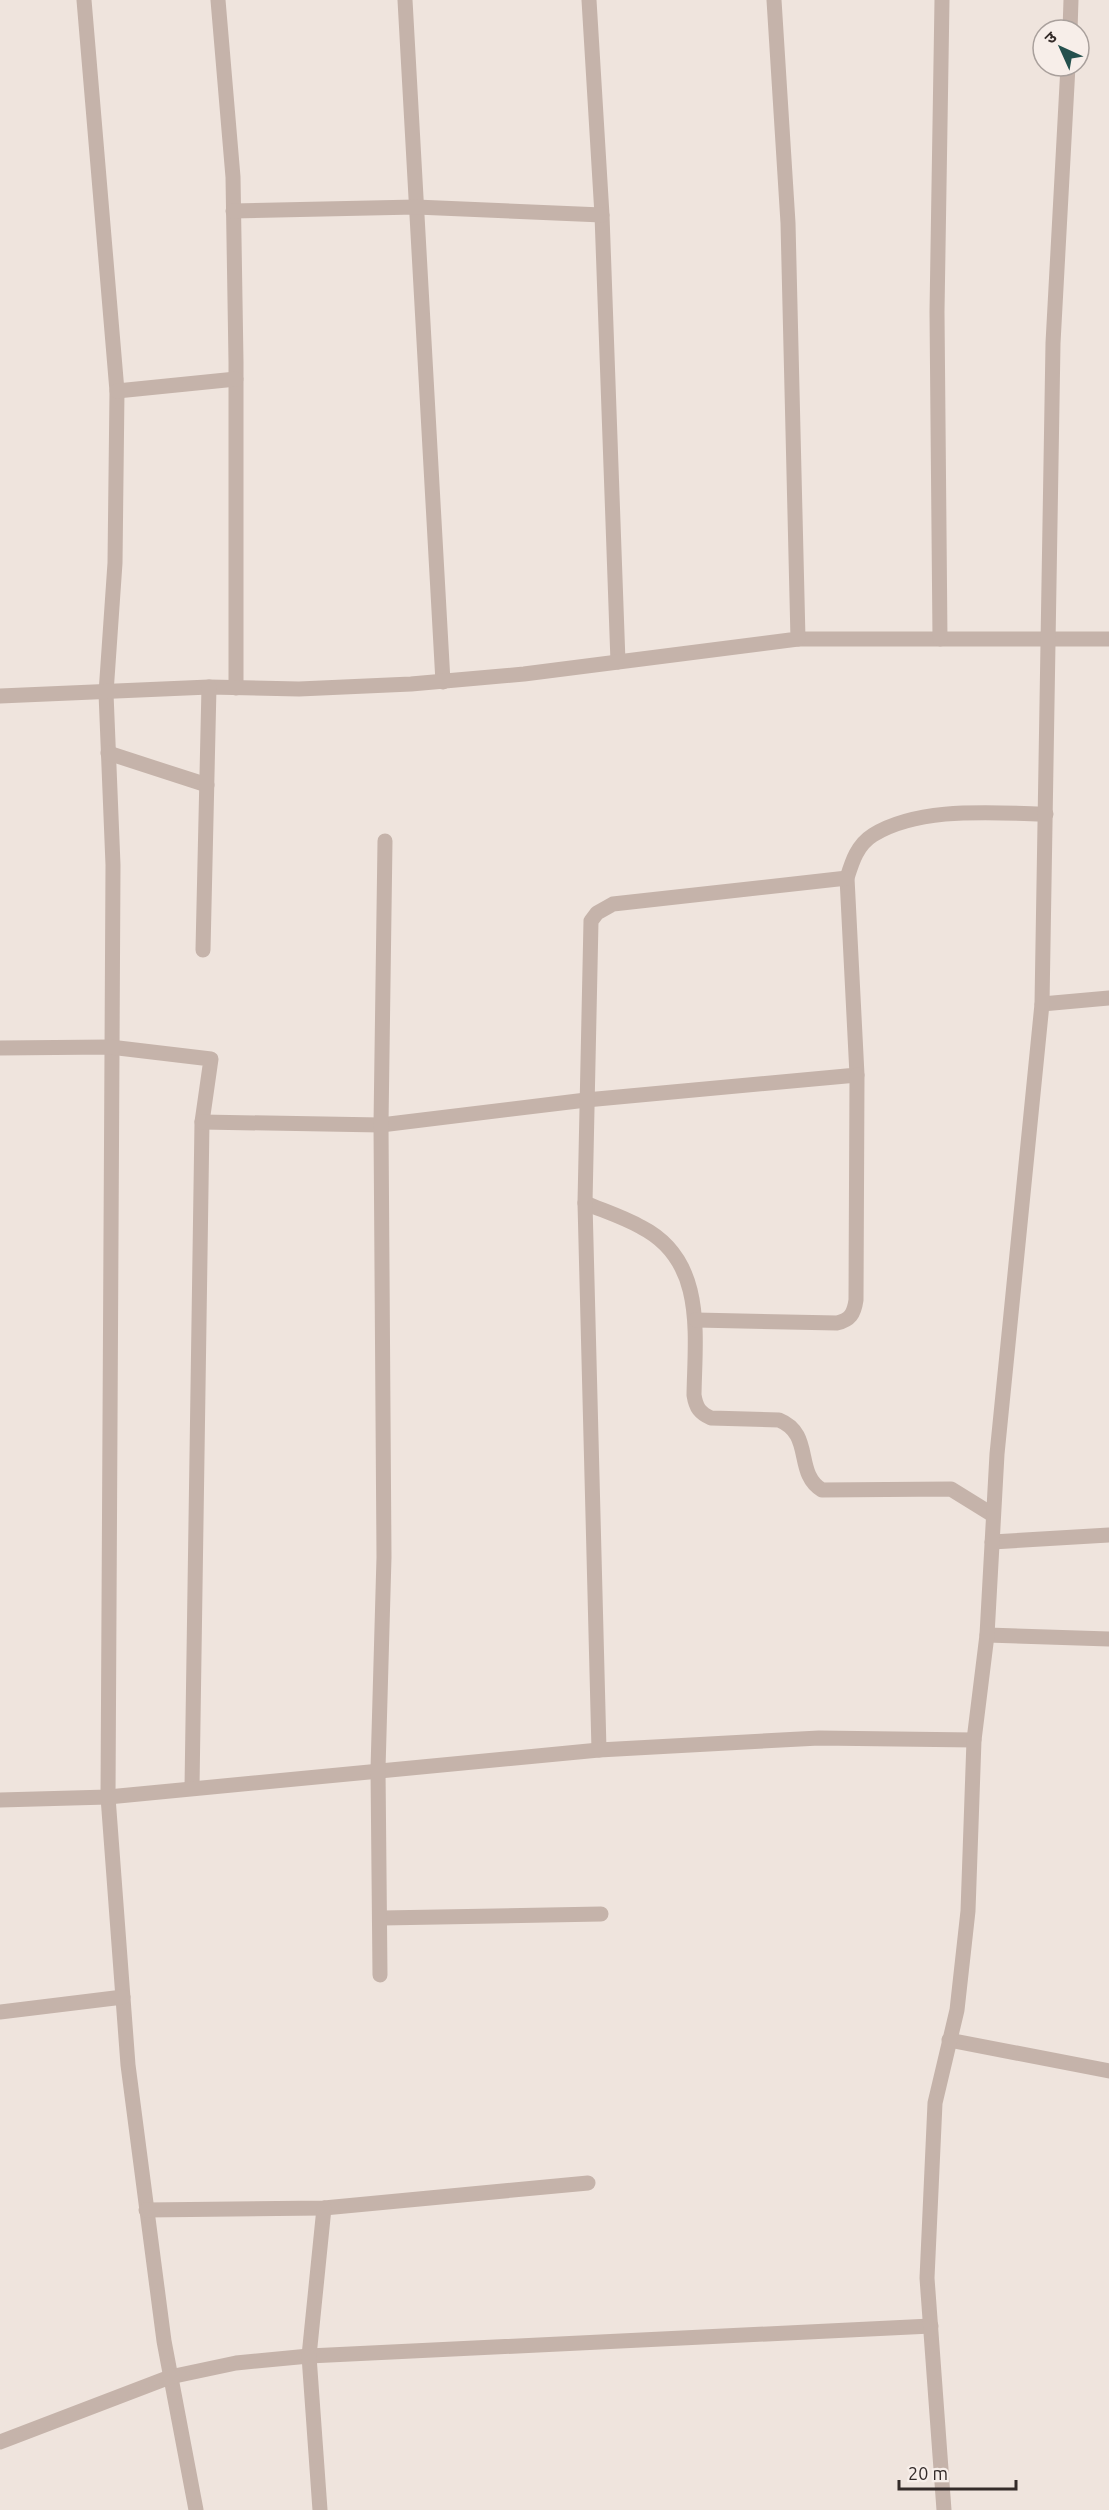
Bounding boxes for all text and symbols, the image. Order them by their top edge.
north arrow [1031,18,1091,78]
text: उ [1041,27,1061,47]
scale bar [899,2453,1016,2491]
text: 20 m [908,2463,948,2483]

